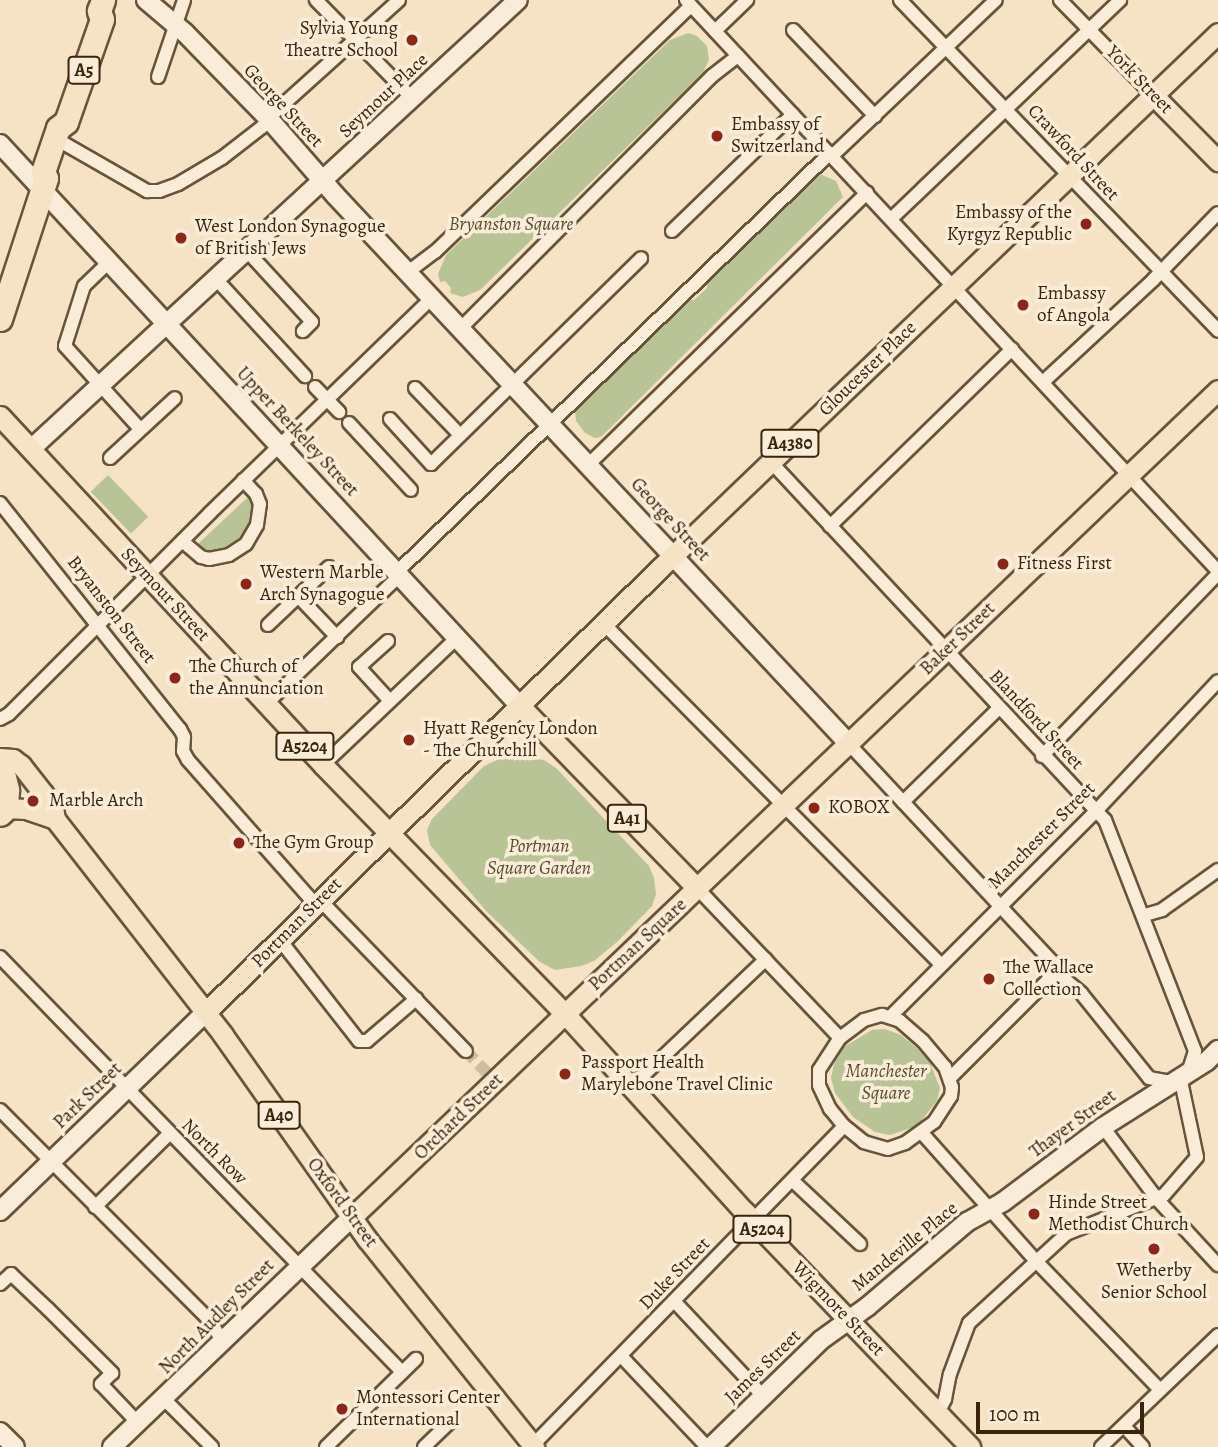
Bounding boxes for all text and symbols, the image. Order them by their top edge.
place label: Sylvia Young Theatre School [285,18,398,62]
marker: Sylvia Young Theatre School [404,32,420,48]
street label: York Street [1101,41,1177,119]
street label: Seymour Place [335,49,433,143]
road number: A5 [66,56,102,84]
street label: George Street [238,59,328,153]
street label: Crawford Street [1022,100,1124,206]
place label: Embassy of Switzerland [731,114,824,158]
marker: Embassy of Switzerland [709,128,725,144]
place label: Embassy of the Kyrgyz Republic [947,202,1072,246]
park label: Bryanston Square [449,214,573,236]
place label: West London Synagogue of British Jews [195,216,386,260]
marker: Embassy of the Kyrgyz Republic [1078,216,1094,232]
marker: West London Synagogue of British Jews [173,230,189,246]
place label: Embassy of Angola [1037,283,1110,327]
marker: Embassy of Angola [1015,297,1031,313]
street label: Gloucester Place [814,317,922,421]
street label: Upper Berkeley Street [231,363,363,501]
road number: A4380 [760,428,820,458]
street label: George Street [625,473,715,567]
street label: Seymour Street [116,543,214,647]
street label: Bryanston Street [62,552,160,668]
place label: Fitness First [1017,553,1112,575]
marker: Fitness First [995,556,1011,572]
place label: Western Marble Arch Synagogue [260,562,384,606]
marker: Western Marble Arch Synagogue [238,576,254,592]
street label: Baker Street [916,598,1000,680]
place label: The Church of the Annunciation [189,656,324,700]
street label: Blandford Street [984,665,1088,775]
marker: The Church of the Annunciation [167,670,183,686]
place label: Hyatt Regency London - The Churchill [423,718,598,762]
road number: A5204 [275,732,335,760]
marker: Hyatt Regency London - The Churchill [401,732,417,748]
street label: Manchester Street [984,778,1100,894]
place label: Marble Arch [49,790,144,812]
marker: Marble Arch [23,791,43,811]
place label: KOBOX [828,797,889,819]
marker: KOBOX [806,800,822,816]
road number: A41 [606,804,648,832]
place label: The Gym Group [253,832,374,854]
marker: The Gym Group [231,835,247,851]
park label: Portman Square Garden [487,836,591,880]
street label: Portman Street [247,873,347,973]
street label: Portman Square [584,894,692,996]
place label: The Wallace Collection [1003,957,1094,1001]
marker: The Wallace Collection [981,971,997,987]
place label: Passport Health Marylebone Travel Clinic [581,1052,773,1096]
street label: Park Street [49,1058,127,1134]
park label: Manchester Square [846,1061,926,1105]
marker: Passport Health Marylebone Travel Clinic [555,1064,575,1084]
street label: Orchard Street [410,1069,508,1165]
street label: Thayer Street [1025,1085,1121,1163]
road number: A40 [256,1100,302,1130]
street label: North Row [176,1114,252,1190]
street label: Oxford Street [302,1154,382,1252]
place label: Hinde Street Methodist Church [1048,1192,1189,1236]
street label: Mandeville Place [848,1197,962,1297]
marker: Hinde Street Methodist Church [1026,1206,1042,1222]
road number: A5204 [732,1214,792,1244]
street label: Duke Street [635,1233,715,1315]
marker: Wetherby Senior School [1146,1241,1162,1257]
street label: North Audley Street [155,1255,279,1379]
street label: Wigmore Street [787,1257,889,1361]
place label: Wetherby Senior School [1101,1260,1207,1304]
street label: James Street [720,1325,806,1409]
place label: Montessori Center International [356,1387,500,1431]
scale bar [980,1388,1148,1432]
text: 100 m [989,1400,1040,1428]
marker: Montessori Center International [334,1401,350,1417]

